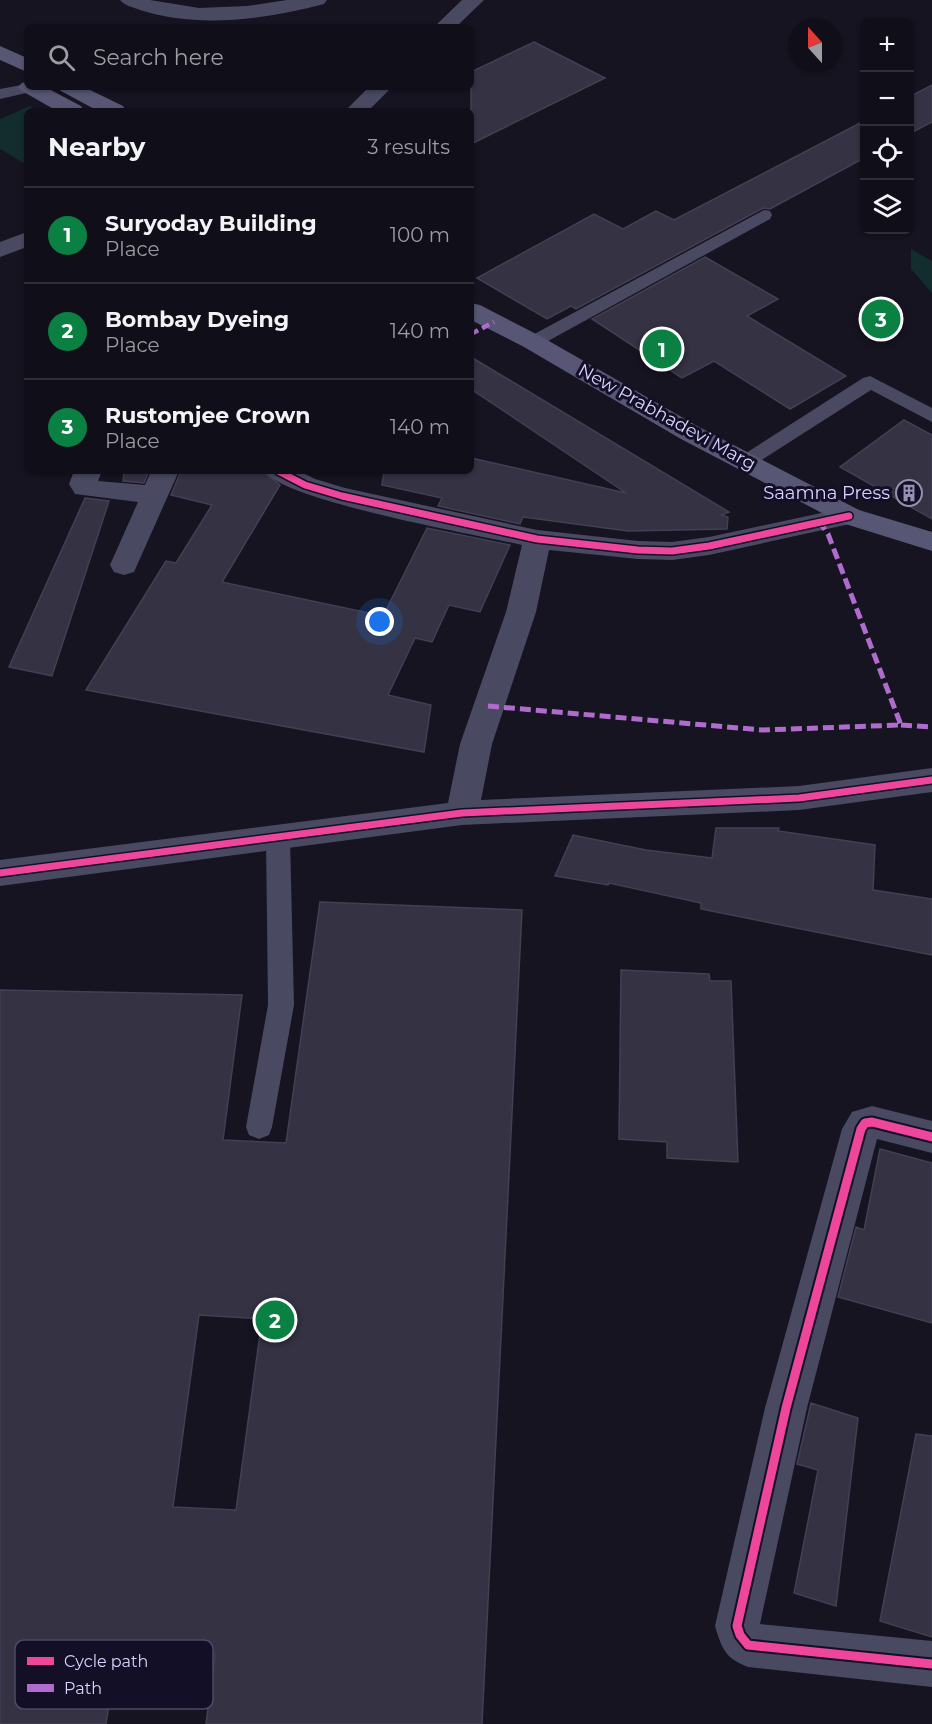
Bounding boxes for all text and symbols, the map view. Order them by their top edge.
north arrow [788,18,842,72]
map controls [860,18,914,234]
button: + [860,18,914,72]
search box [24,24,474,90]
icon: search [45,41,78,74]
text: Search here [93,44,224,71]
button: − [860,72,914,126]
button: locate [860,126,914,180]
text: Nearby [48,131,145,163]
text: 3 results [367,135,450,159]
button: layers [860,180,914,234]
text: Suryoday Building [105,210,317,237]
text: 1 [64,223,71,247]
text: 100 m [390,223,450,247]
text: Place [105,237,160,261]
pin: 3 [862,296,900,342]
text: Bombay Dyeing [105,306,289,333]
text: 2 [62,319,73,343]
text: 140 m [390,319,450,343]
pin: 1 [642,326,682,372]
text: Place [105,333,160,357]
street label: New Prabhadevi Marg [574,359,760,475]
text: Rustomjee Crown [105,402,311,429]
text: 3 [62,415,73,439]
text: 140 m [390,415,450,439]
text: Place [105,429,160,453]
building icon: Saamna Press [894,478,924,508]
place label: Saamna Press [763,482,890,504]
your location [365,607,394,636]
pin: 2 [256,1298,294,1342]
legend [15,1640,213,1709]
text: Cycle path [64,1652,148,1671]
text: Path [64,1679,102,1698]

